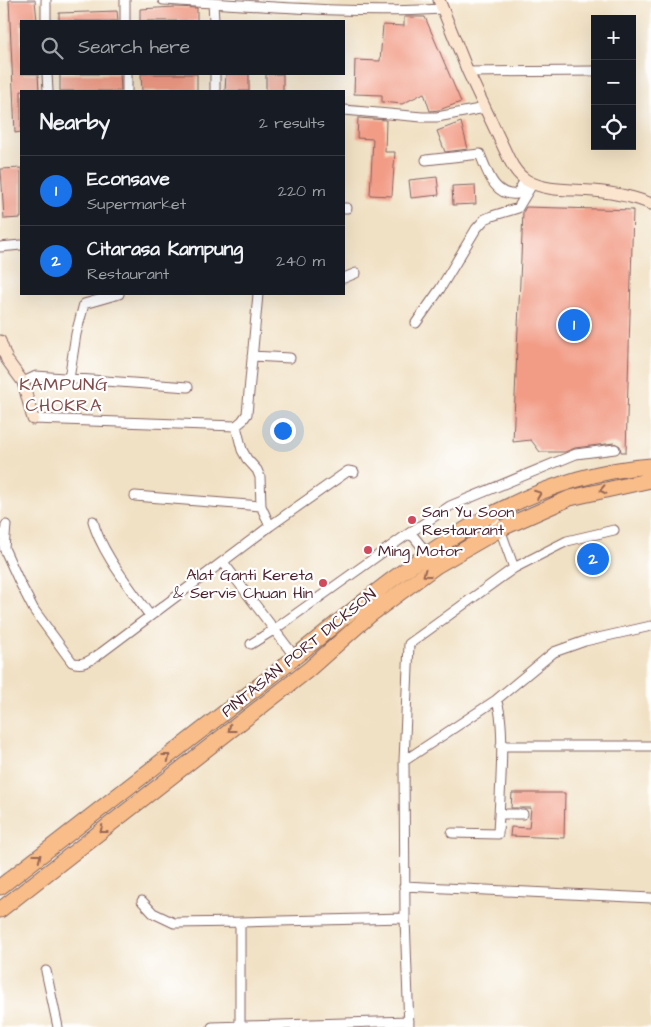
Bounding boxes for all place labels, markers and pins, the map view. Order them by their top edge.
pin: 1 [558,306,590,344]
place label: San Yu Soon Restaurant [422,501,514,541]
marker: San Yu Soon Restaurant [406,514,418,526]
place label: Ming Motor [378,540,463,563]
pin: 2 [577,540,609,578]
marker: Ming Motor [362,544,374,556]
place label: Alat Ganti Kereta & Servis Chuan Hin [173,564,313,604]
marker: Alat Ganti Kereta & Servis Chuan Hin [317,577,329,589]

